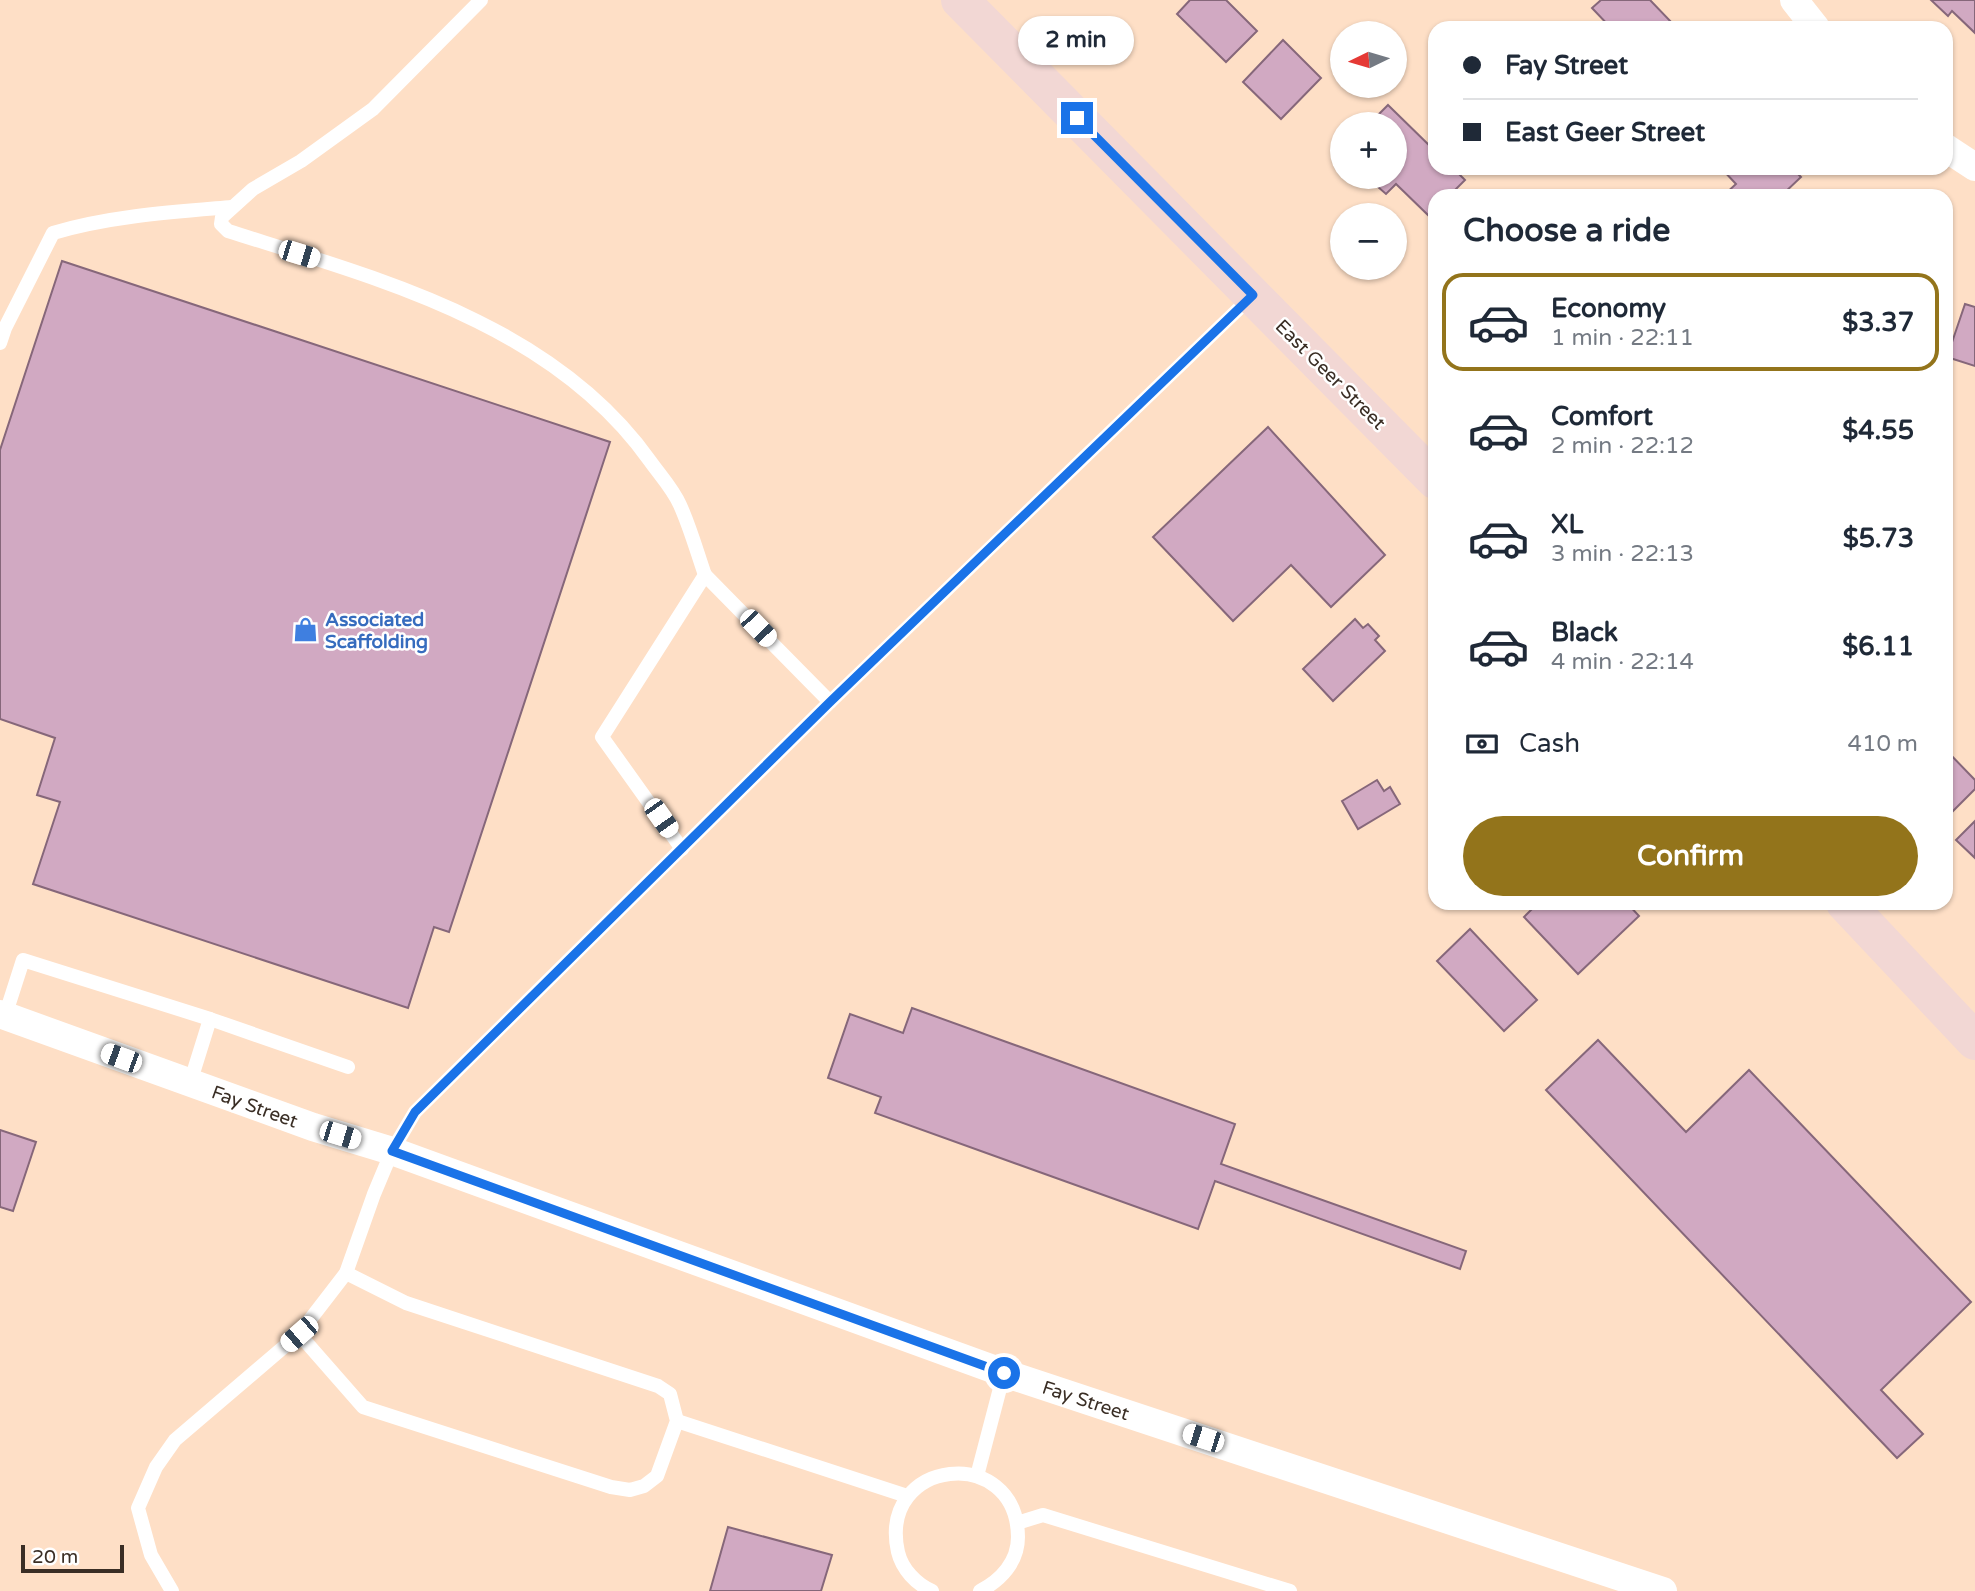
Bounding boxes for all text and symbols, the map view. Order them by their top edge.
callout: 2 min [1019,17,1135,66]
north arrow [1330,21,1407,98]
map controls [1330,21,1407,280]
text: 2 min [1045,26,1107,54]
text: Fay Street [1505,50,1628,81]
route end [1061,102,1093,134]
button: + [1330,112,1407,189]
text: East Geer Street [1505,117,1705,148]
button: − [1330,203,1407,280]
text: Choose a ride [1463,212,1670,250]
car [276,238,323,270]
icon: car [1467,291,1530,354]
text: Economy [1551,293,1666,324]
text: $3.37 [1842,307,1914,338]
street label: East Geer Street [1271,315,1390,434]
text: 1 min · 22:11 [1551,324,1694,352]
icon: car [1467,399,1530,462]
text: Comfort [1551,401,1653,432]
text: $4.55 [1842,415,1914,446]
text: 2 min · 22:12 [1551,432,1694,460]
icon: car [1467,507,1530,570]
text: XL [1551,509,1583,540]
text: $5.73 [1843,523,1914,554]
text: 3 min · 22:13 [1551,540,1694,568]
car [736,606,781,650]
place label: Associated Scaffolding [325,609,428,654]
icon: car [1467,615,1530,678]
shop icon: Associated Scaffolding [291,616,319,644]
text: Black [1551,617,1618,648]
text: $6.11 [1842,631,1914,662]
text: 4 min · 22:14 [1551,648,1694,676]
icon: cash [1463,725,1501,763]
text: Cash [1519,728,1580,759]
text: 410 m [1848,730,1918,758]
car [641,795,682,841]
button: Confirm [1463,816,1918,896]
car [98,1041,145,1075]
street label: Fay Street [209,1081,301,1133]
car [317,1119,364,1151]
car [277,1312,322,1356]
route start [988,1357,1020,1389]
street label: Fay Street [1039,1377,1132,1425]
car [1180,1422,1227,1454]
scale bar [21,1542,124,1574]
text: 20 m [32,1546,78,1568]

